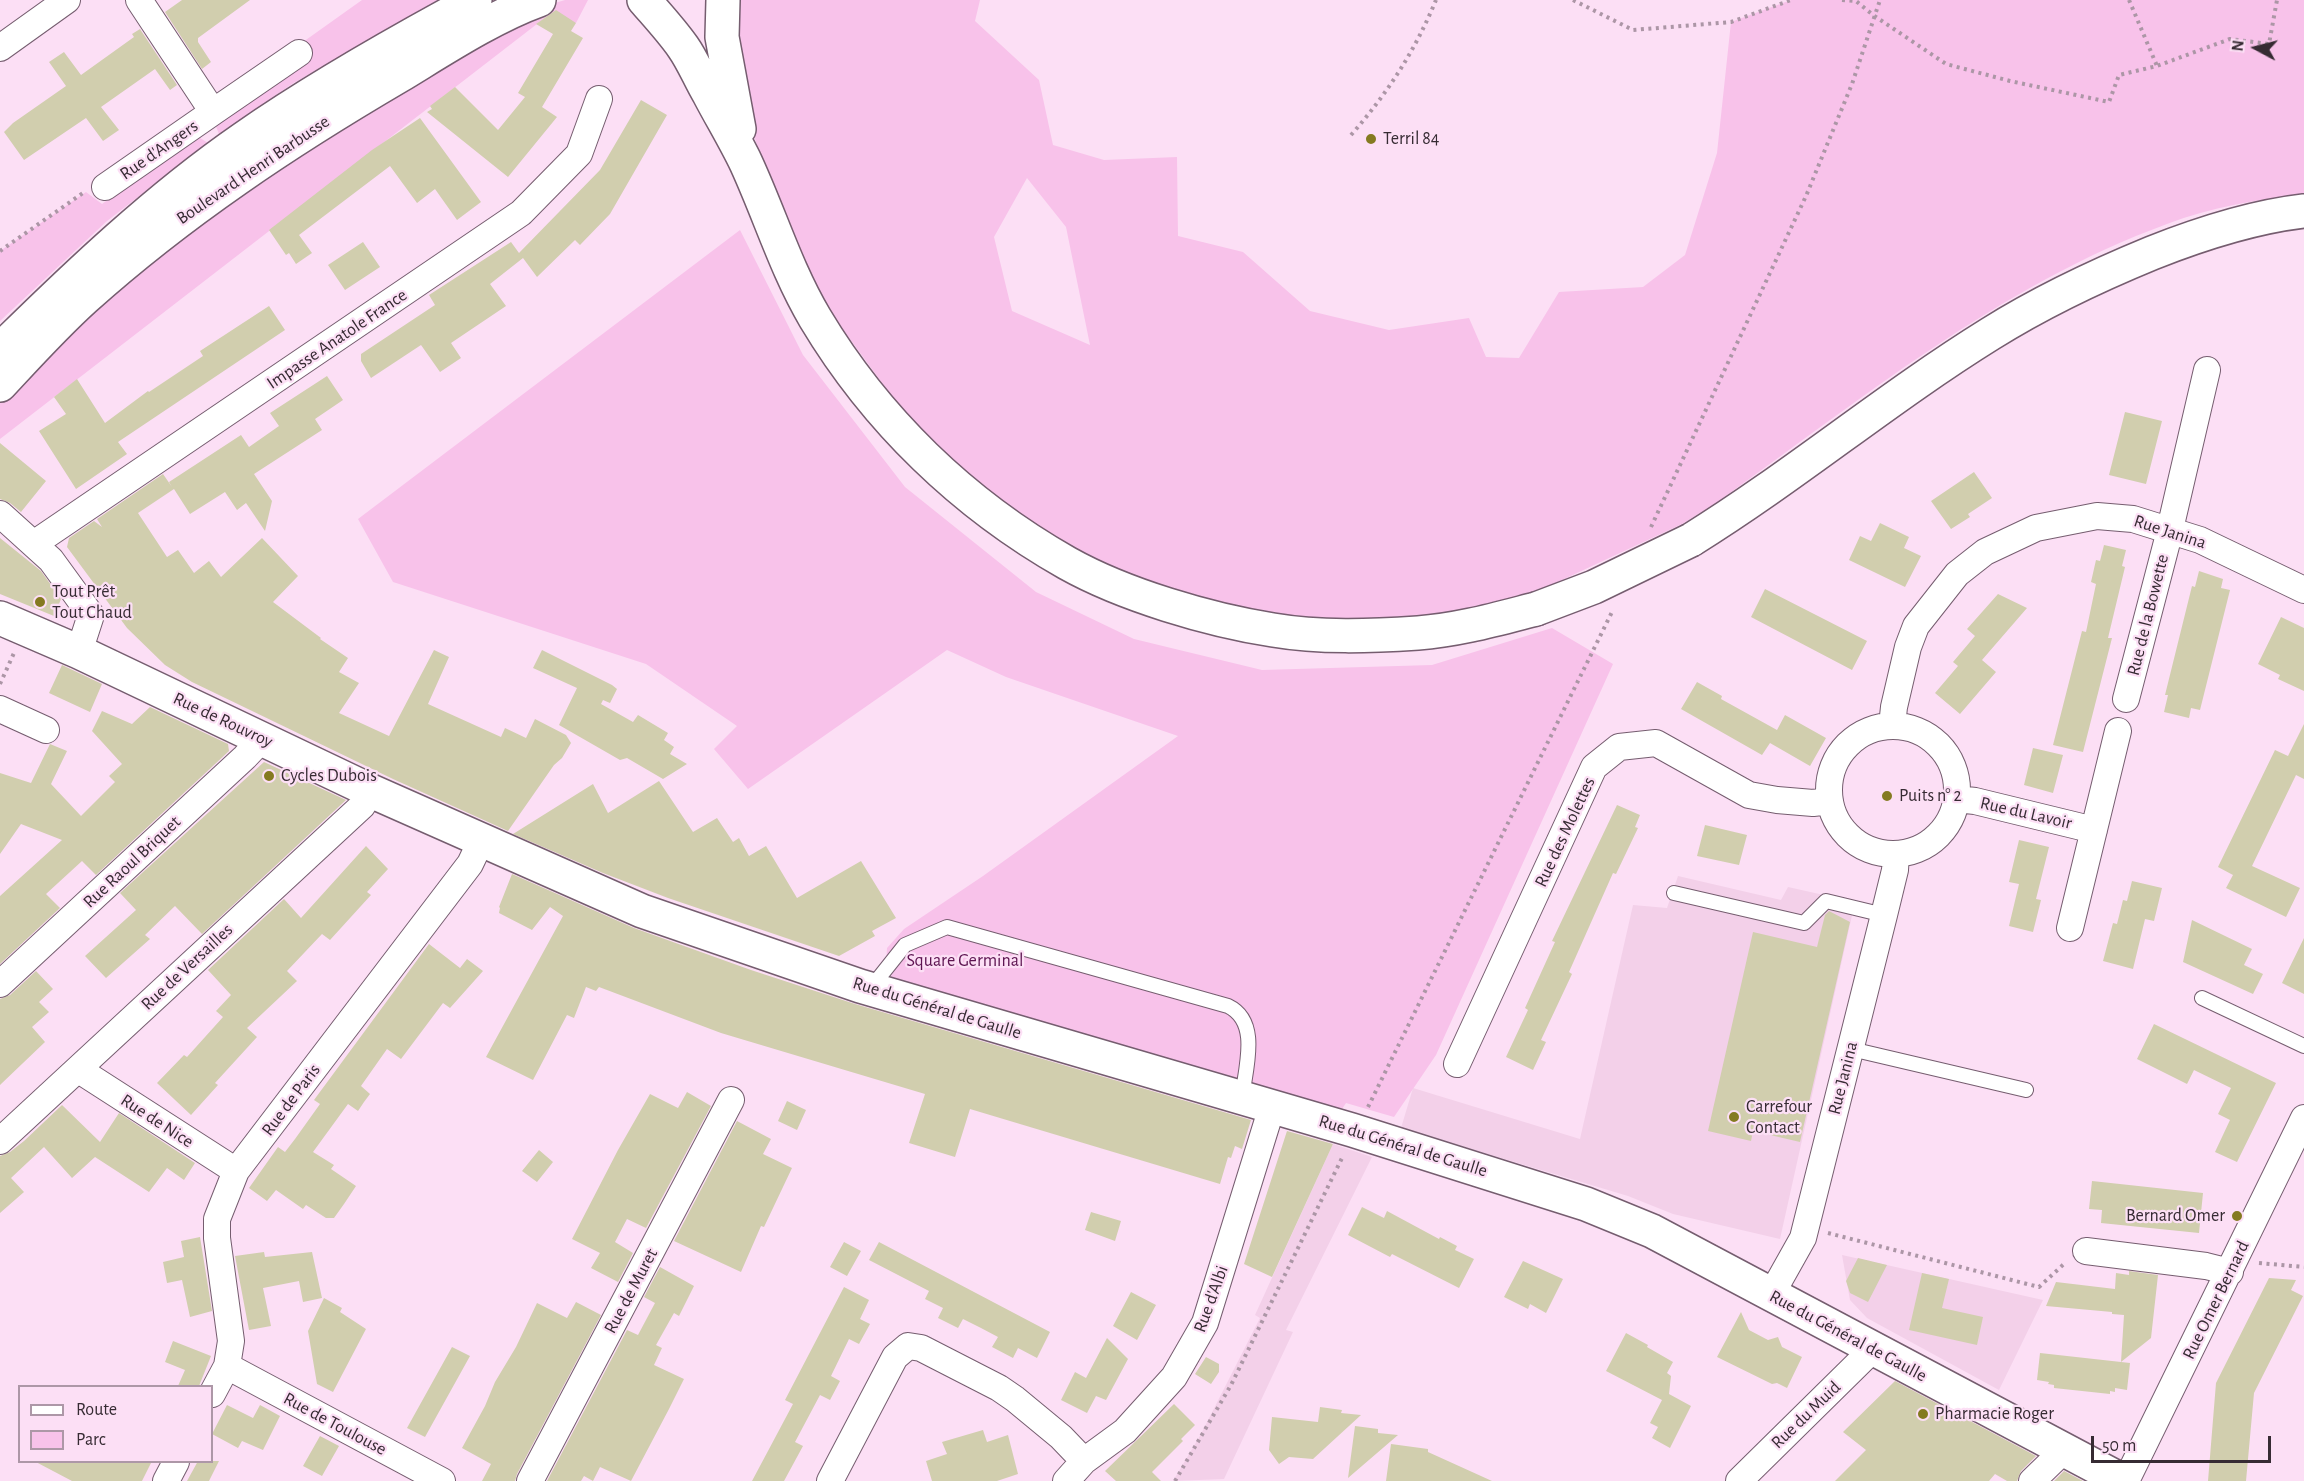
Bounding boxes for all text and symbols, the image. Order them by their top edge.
north arrow [2226,18,2286,78]
text: N [2230,39,2247,52]
street label: Boulevard Henri Barbusse [172,111,334,229]
street label: Rue d'Angers [116,115,202,185]
place label: Terril 84 [1383,128,1440,150]
marker: Terril 84 [1364,132,1378,146]
street label: Impasse Anatole France [263,284,411,394]
street label: Rue Janina [2131,510,2209,554]
street label: Rue de la Bowette [2123,552,2173,678]
place label: Tout Prêt Tout Chaud [52,581,132,624]
marker: Tout Prêt Tout Chaud [33,595,47,609]
street label: Rue de Rouvroy [170,688,276,752]
place label: Cycles Dubois [281,765,377,787]
marker: Cycles Dubois [262,769,276,783]
street label: Rue des Molettes [1530,774,1600,890]
place label: Puits n° 2 [1899,785,1962,807]
marker: Puits n° 2 [1880,789,1894,803]
street label: Rue du Lavoir [1978,792,2074,834]
street label: Rue Raoul Briquet [79,811,185,913]
street label: Rue de Versailles [137,919,237,1015]
park label: Square Germinal [906,950,1024,972]
street label: Rue du Général de Gaulle [850,972,1024,1044]
street label: Rue Janina [1823,1039,1863,1117]
street label: Rue de Paris [257,1060,325,1140]
street label: Rue de Nice [117,1089,197,1153]
place label: Carrefour Contact [1746,1096,1812,1138]
street label: Rue du Général de Gaulle [1316,1110,1490,1182]
marker: Carrefour Contact [1727,1110,1741,1124]
place label: Bernard Omer [2126,1205,2225,1227]
marker: Bernard Omer [2230,1209,2244,1223]
street label: Rue Omer Bernard [2178,1237,2254,1363]
street label: Rue de Muret [600,1245,662,1337]
street label: Rue d'Albi [1189,1263,1233,1335]
street label: Rue du Général de Gaulle [1766,1285,1930,1387]
street label: Rue du Muid [1767,1377,1845,1453]
legend [18,1385,213,1463]
street label: Rue de Toulouse [280,1388,390,1460]
text: Route [76,1401,117,1419]
place label: Pharmacie Roger [1935,1403,2054,1425]
marker: Pharmacie Roger [1916,1407,1930,1421]
scale bar [2094,1424,2274,1462]
text: Parc [76,1431,106,1449]
text: 50 m [2102,1437,2136,1455]

